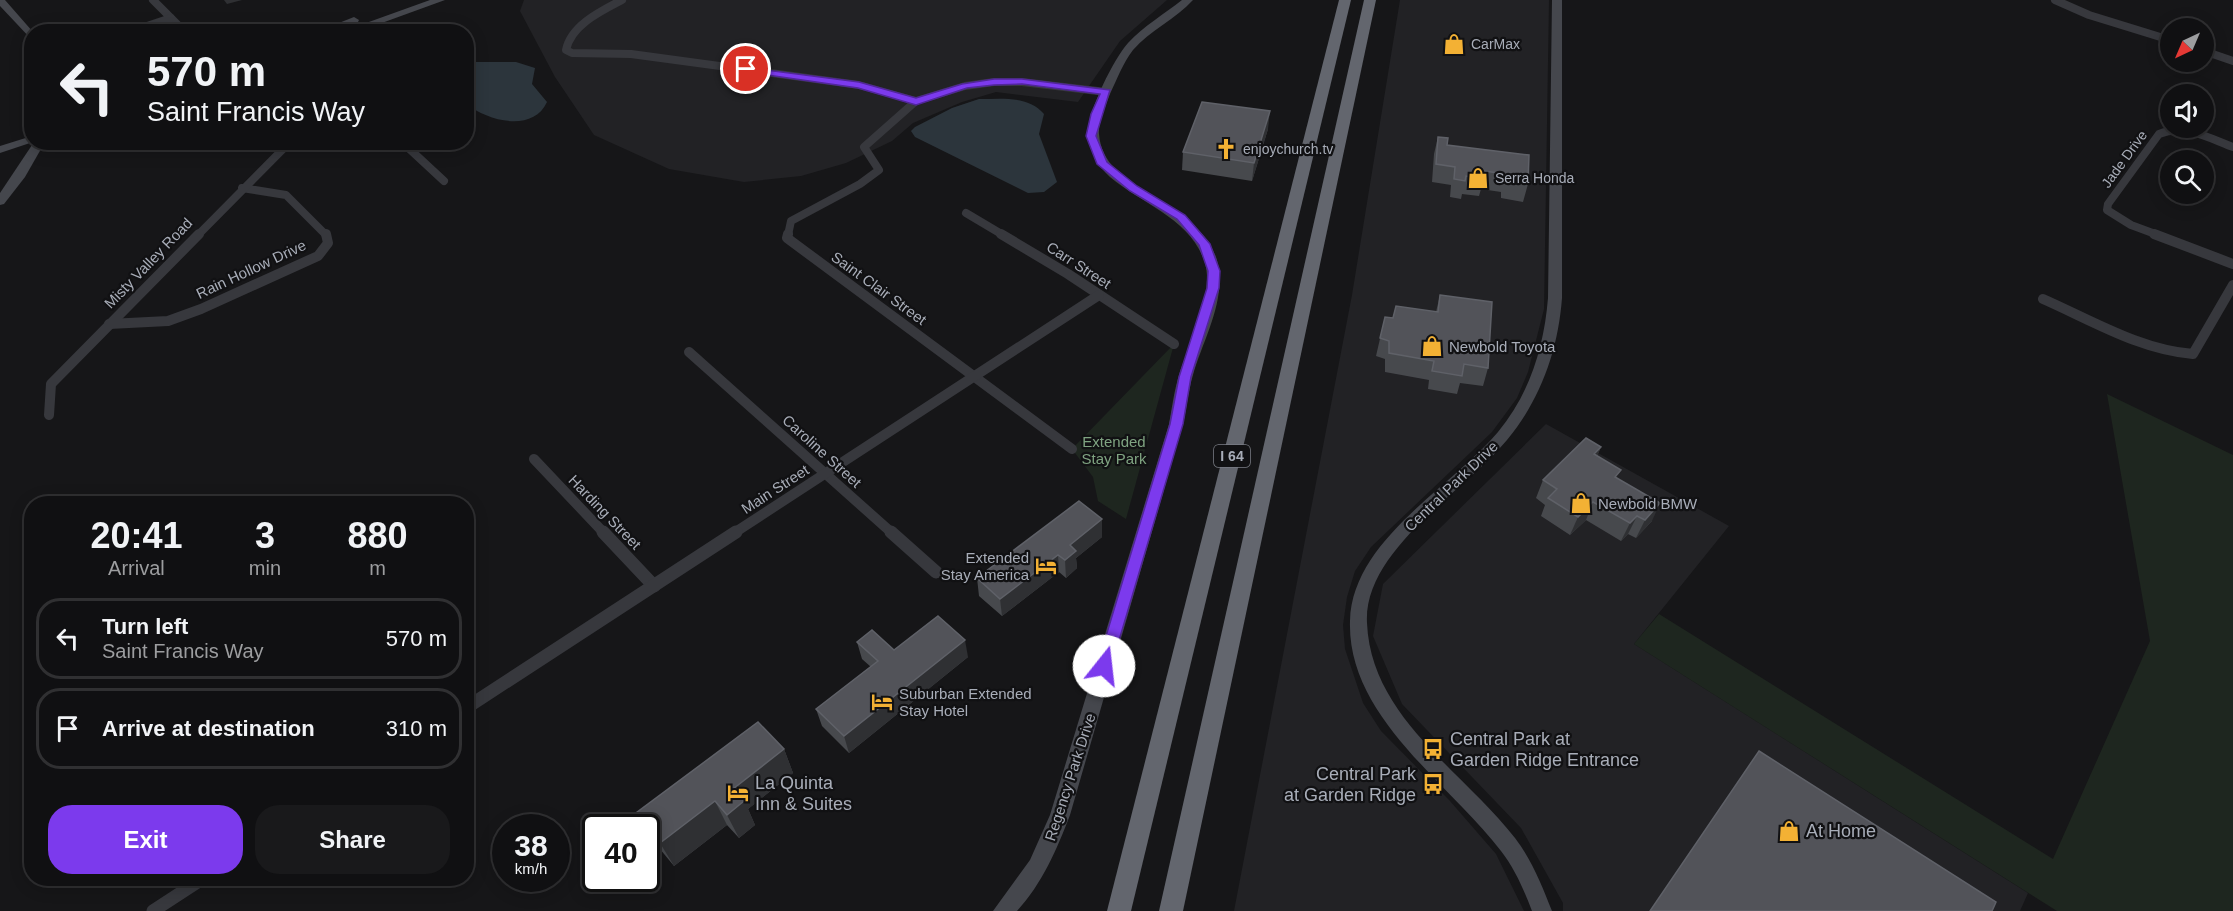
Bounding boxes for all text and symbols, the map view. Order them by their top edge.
north arrow [2160,18,2214,72]
map controls [2160,18,2214,204]
shop icon: CarMax [1442,32,1466,56]
place label: CarMax [1471,36,1520,52]
pin [720,43,771,94]
icon: left [48,48,126,126]
text: 570 m [147,48,266,95]
icon: arrive [729,52,762,85]
button: sound [2160,84,2214,138]
text: Saint Francis Way [147,97,365,127]
street label: Jade Drive [2098,127,2150,191]
church icon: enjoychurch.tv [1214,137,1238,161]
place label: enjoychurch.tv [1243,141,1333,157]
button: search [2160,150,2214,204]
shop icon: Serra Honda [1466,166,1490,190]
place label: Serra Honda [1495,170,1575,186]
street label: Misty Valley Road [101,214,195,312]
street label: Rain Hollow Drive [193,236,309,302]
street label: Carr Street [1044,238,1115,293]
street label: Saint Clair Street [828,248,931,329]
shop icon: Newbold Toyota [1420,334,1444,358]
place label: Newbold Toyota [1449,338,1556,355]
street label: Caroline Street [779,411,865,491]
park label: Extended Stay Park [1081,433,1147,467]
street label: Central Park Drive [1401,437,1501,535]
road number: I 64 [1214,445,1250,467]
street label: Main Street [738,461,812,517]
street label: Harding Street [565,471,645,553]
shop icon: Newbold BMW [1569,491,1593,515]
place label: Newbold BMW [1598,495,1698,512]
text: 20:41 [90,515,182,556]
text: 3 [255,515,275,556]
text: 880 [347,515,408,556]
place label: Extended Stay America [941,549,1030,583]
hotel icon: Extended Stay America [1034,554,1058,578]
text: Arrival [108,557,165,579]
text: min [249,557,281,579]
text: m [369,557,386,579]
text: Turn left [102,614,188,639]
icon: left [51,622,84,655]
text: 570 m [386,626,447,651]
position arrow [1072,634,1136,698]
text: Saint Francis Way [102,640,264,662]
place label: Suburban Extended Stay Hotel [899,685,1032,719]
hotel icon: Suburban Extended Stay Hotel [870,690,894,714]
street label: Regency Park Drive [1041,711,1099,843]
icon: arrive [51,712,84,745]
text: Arrive at destination [102,716,315,741]
text: 310 m [386,716,447,741]
place label: Central Park at Garden Ridge Entrance [1450,729,1639,770]
bus stop icon: Central Park at Garden Ridge Entrance [1421,737,1445,761]
place label: Central Park at Garden Ridge [1284,764,1417,805]
bus stop icon: Central Park at Garden Ridge [1421,772,1445,796]
place label: La Quinta Inn & Suites [755,773,852,814]
hotel icon: La Quinta Inn & Suites [726,781,750,805]
button: Exit [48,805,243,874]
button: Share [255,805,450,874]
speed limit sign: 40 [582,814,660,892]
shop icon: At Home [1777,819,1801,843]
place label: At Home [1806,821,1876,841]
text: 38 [514,829,548,862]
text: km/h [515,860,547,877]

